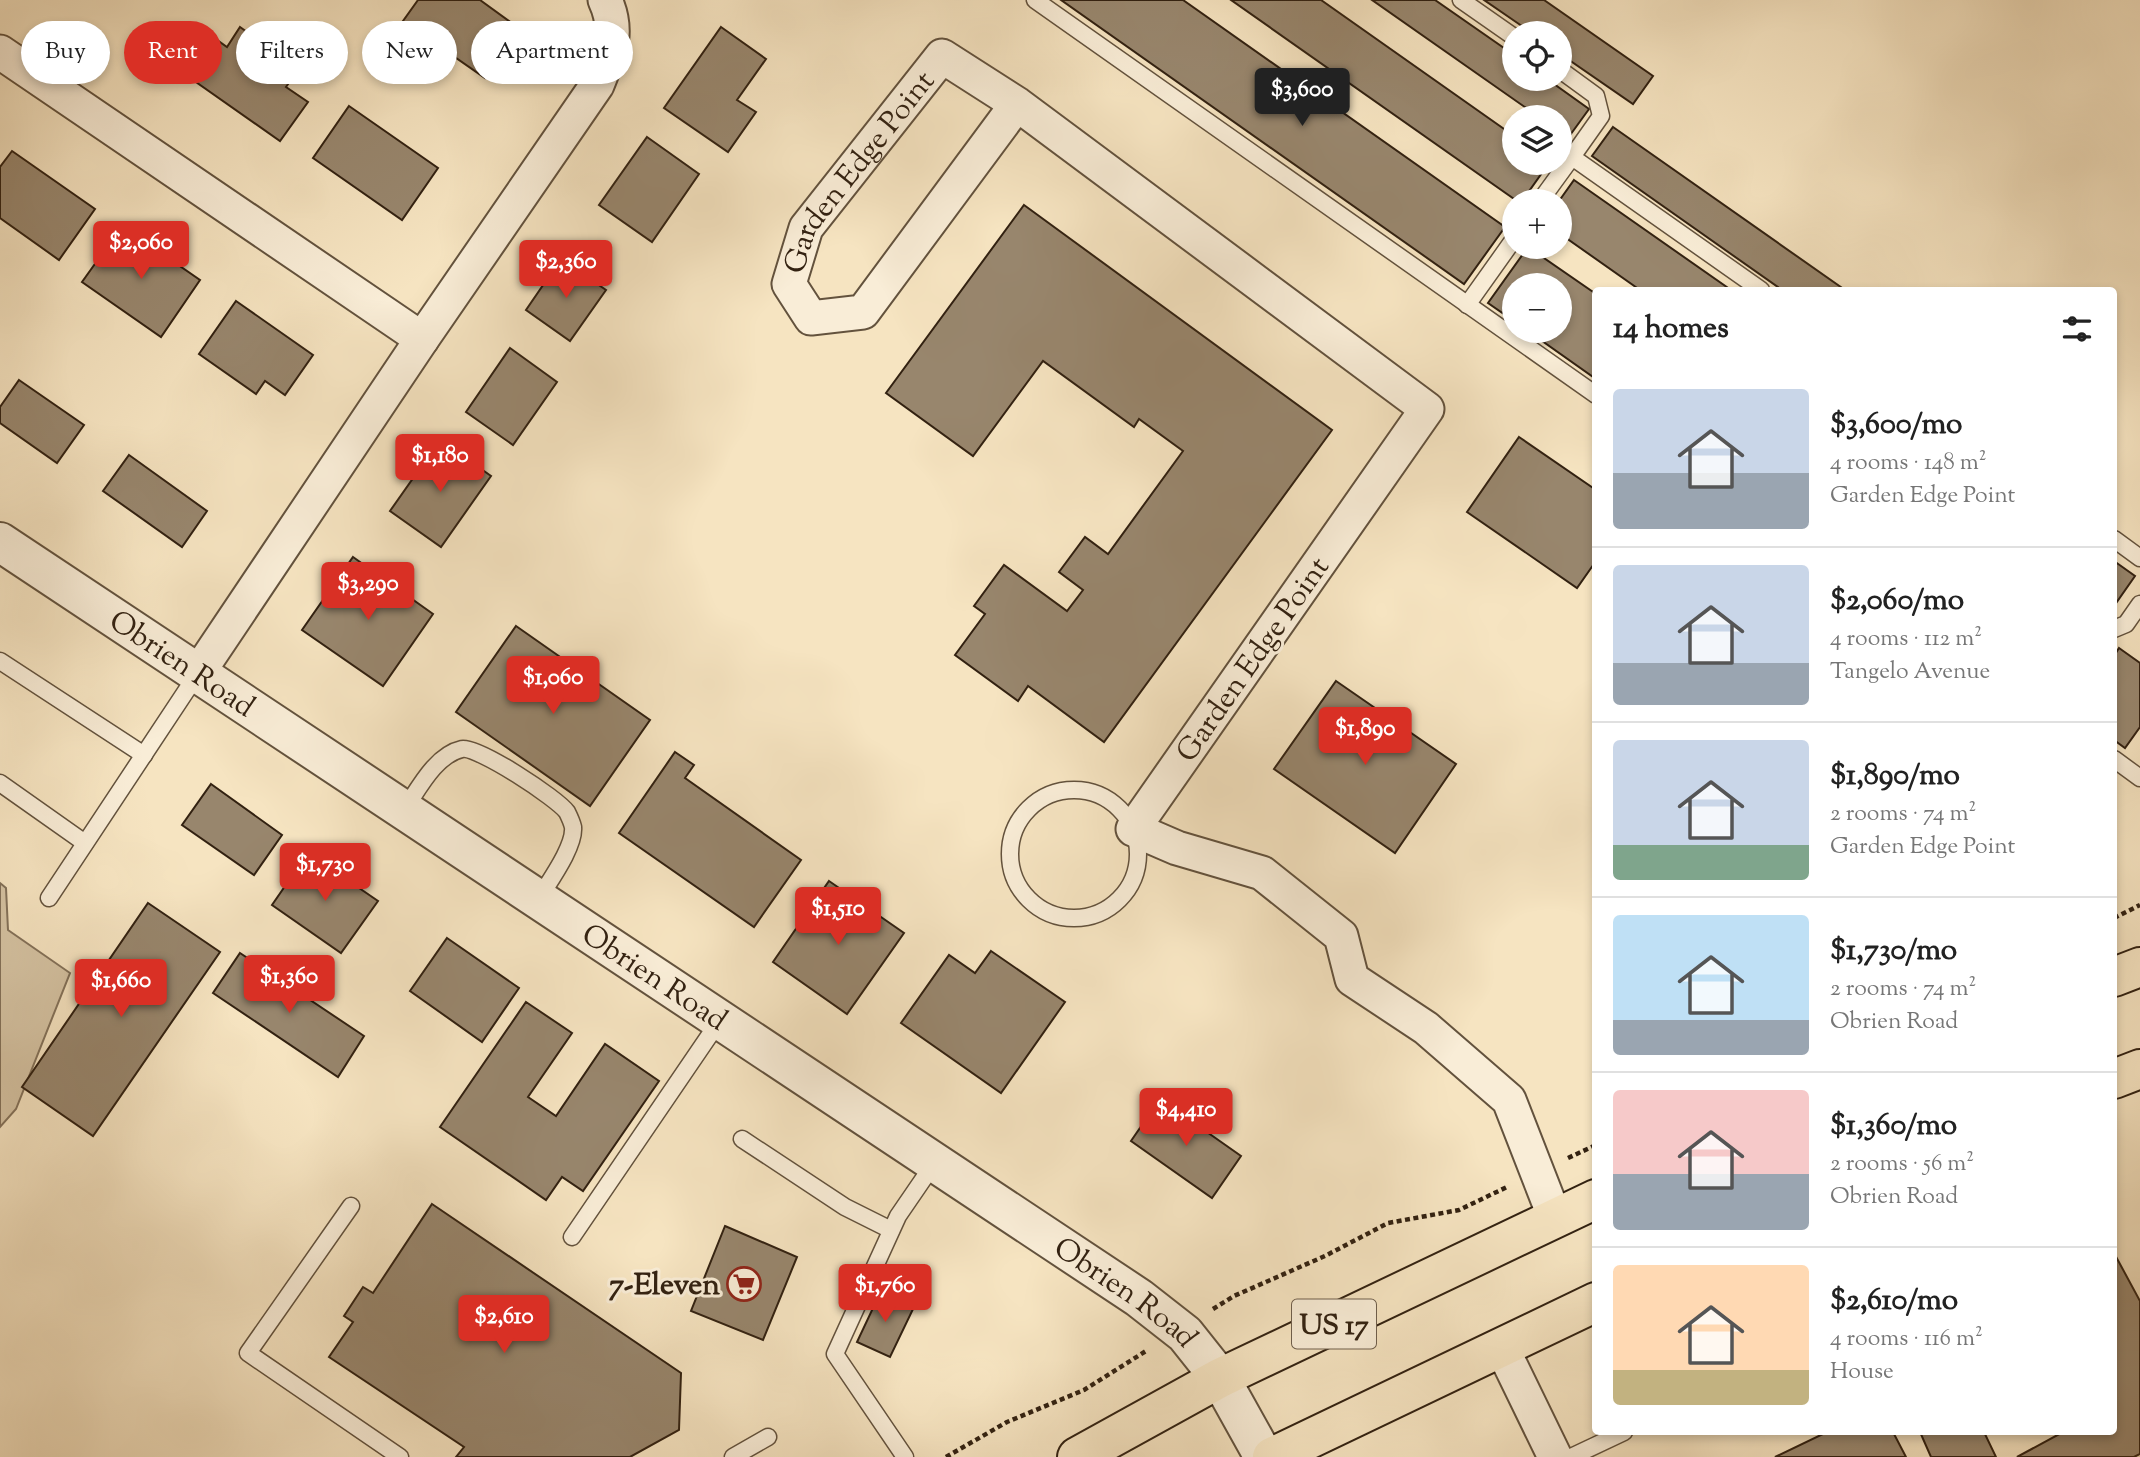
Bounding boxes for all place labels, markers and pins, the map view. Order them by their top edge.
pin: $3,600 [1245,68,1359,128]
pin: $2,060 [84,222,198,281]
pin: $2,360 [509,240,623,300]
pin: $1,180 [383,434,497,494]
pin: $3,290 [311,562,425,622]
pin: $1,060 [496,656,610,716]
pin: $1,890 [1308,708,1422,767]
pin: $1,730 [268,844,382,903]
pin: $1,510 [781,888,895,947]
pin: $1,360 [232,956,346,1015]
pin: $1,660 [64,960,178,1019]
pin: $4,410 [1129,1088,1243,1148]
pin: $1,760 [828,1264,942,1324]
place label: 7-Eleven [609,1265,720,1308]
supermarket icon: 7-Eleven [725,1265,763,1303]
pin: $2,610 [447,1296,561,1355]

